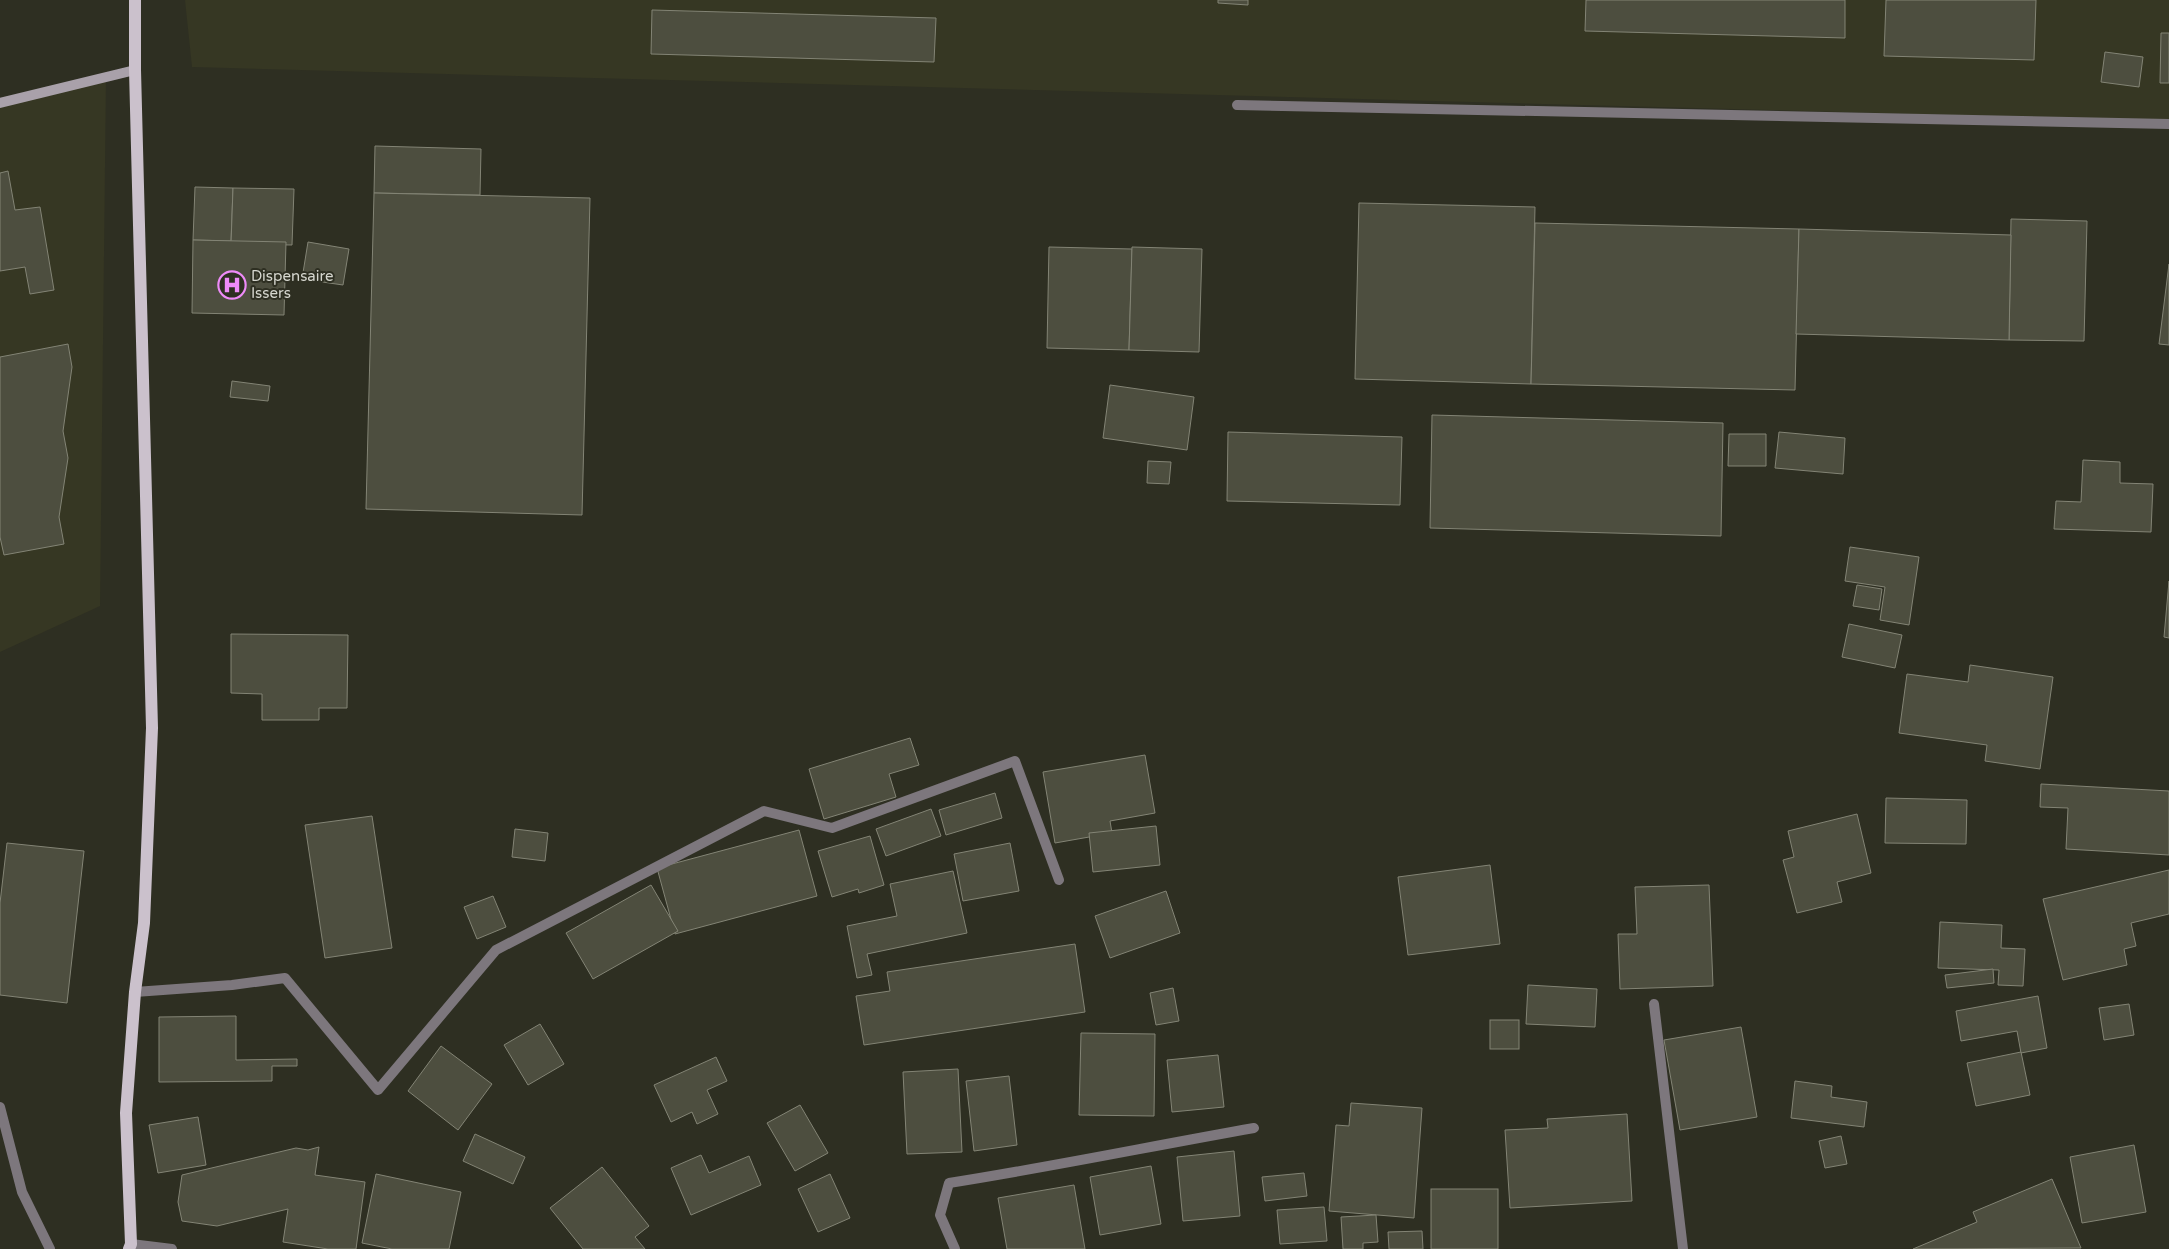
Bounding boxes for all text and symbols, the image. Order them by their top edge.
place label: Dispensaire Issers [251,267,334,302]
hospital icon: Dispensaire Issers [217,270,247,300]

